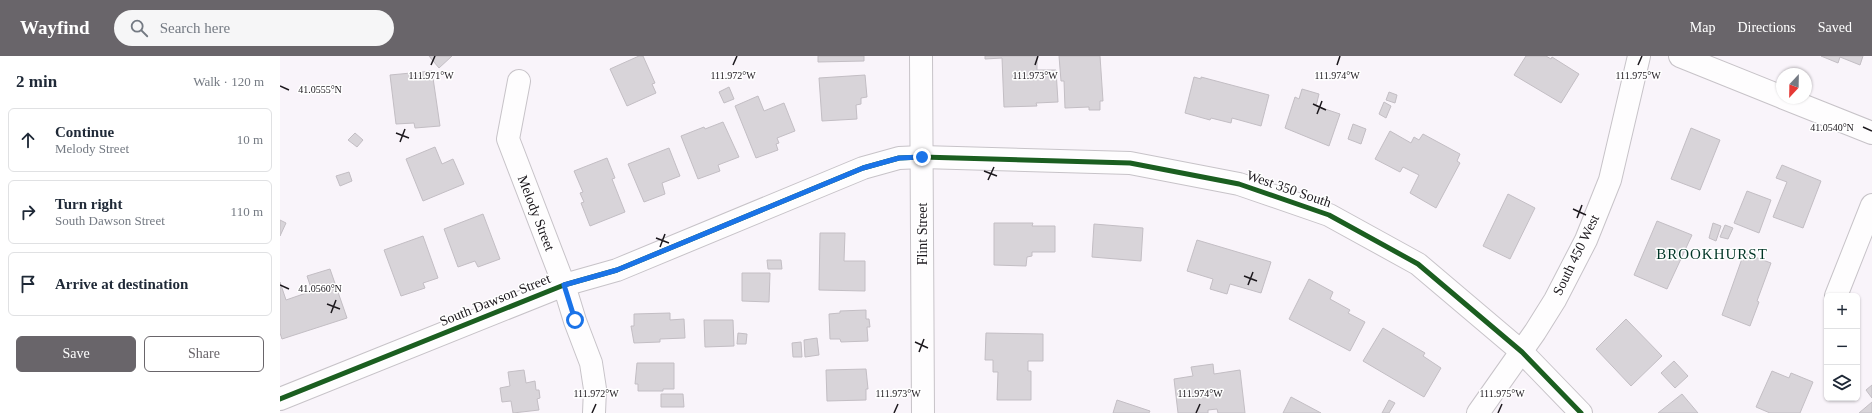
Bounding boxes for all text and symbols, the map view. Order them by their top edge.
search box [114,10,394,46]
text: Wayfind [20,17,90,38]
icon: search [128,17,150,39]
text: Search here [160,20,230,36]
text: Map [1690,20,1715,35]
text: Directions [1737,20,1796,35]
text: Saved [1818,20,1852,35]
north arrow [1776,68,1812,104]
text: 111.971°W [408,70,454,81]
text: 111.972°W [710,70,756,81]
text: 111.973°W [1012,70,1058,81]
text: 111.974°W [1314,70,1360,81]
text: 111.975°W [1615,70,1661,81]
text: 2 min [16,72,57,91]
text: Walk · 120 m [193,74,264,89]
text: 41.0555°N [298,84,342,95]
text: 41.0540°N [1810,122,1854,133]
text: Continue [55,124,114,140]
icon: ahead [17,129,39,151]
text: 10 m [237,132,263,147]
text: Melody Street [55,141,129,156]
route end [913,148,931,166]
street label: West 350 South [1245,168,1333,210]
street label: Melody Street [515,173,557,253]
text: Turn right [55,196,122,212]
icon: right [17,201,39,223]
street label: Flint Street [915,203,930,265]
text: 110 m [231,204,263,219]
street label: South 450 West [1550,212,1602,298]
text: South Dawson Street [55,213,165,228]
district label: BROOKHURST [1656,246,1768,262]
street label: South Dawson Street [437,271,553,329]
icon: arrive [17,273,39,295]
text: Arrive at destination [55,276,188,292]
text: 41.0560°N [298,283,342,294]
map controls [1824,293,1860,401]
button: + [1824,293,1860,329]
route start [566,311,584,329]
button: − [1824,329,1860,365]
button: Save [16,336,136,372]
button: Share [144,336,264,372]
button: layers [1824,365,1860,401]
text: 111.972°W [573,388,619,399]
text: 111.973°W [875,388,921,399]
text: 111.974°W [1177,388,1223,399]
text: 111.975°W [1479,388,1525,399]

